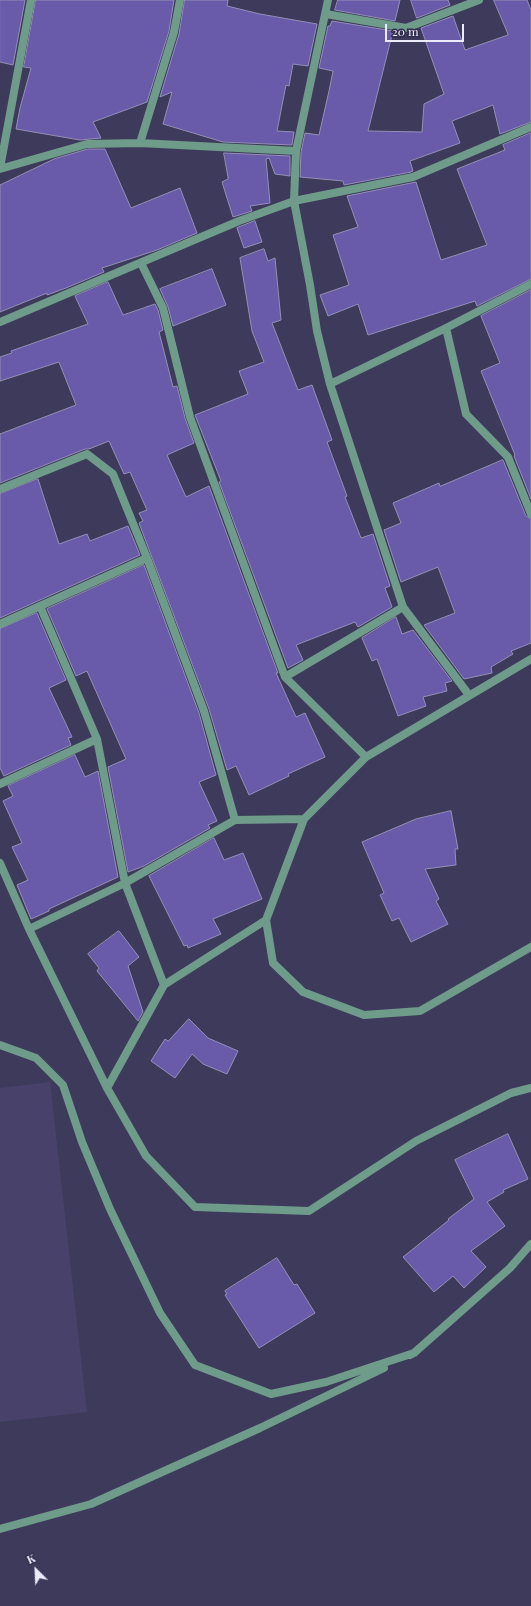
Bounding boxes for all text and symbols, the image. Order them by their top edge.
scale bar [387,16,466,42]
text: 20 m [392,23,419,39]
north arrow [16,1550,56,1590]
text: K [24,1550,38,1567]

